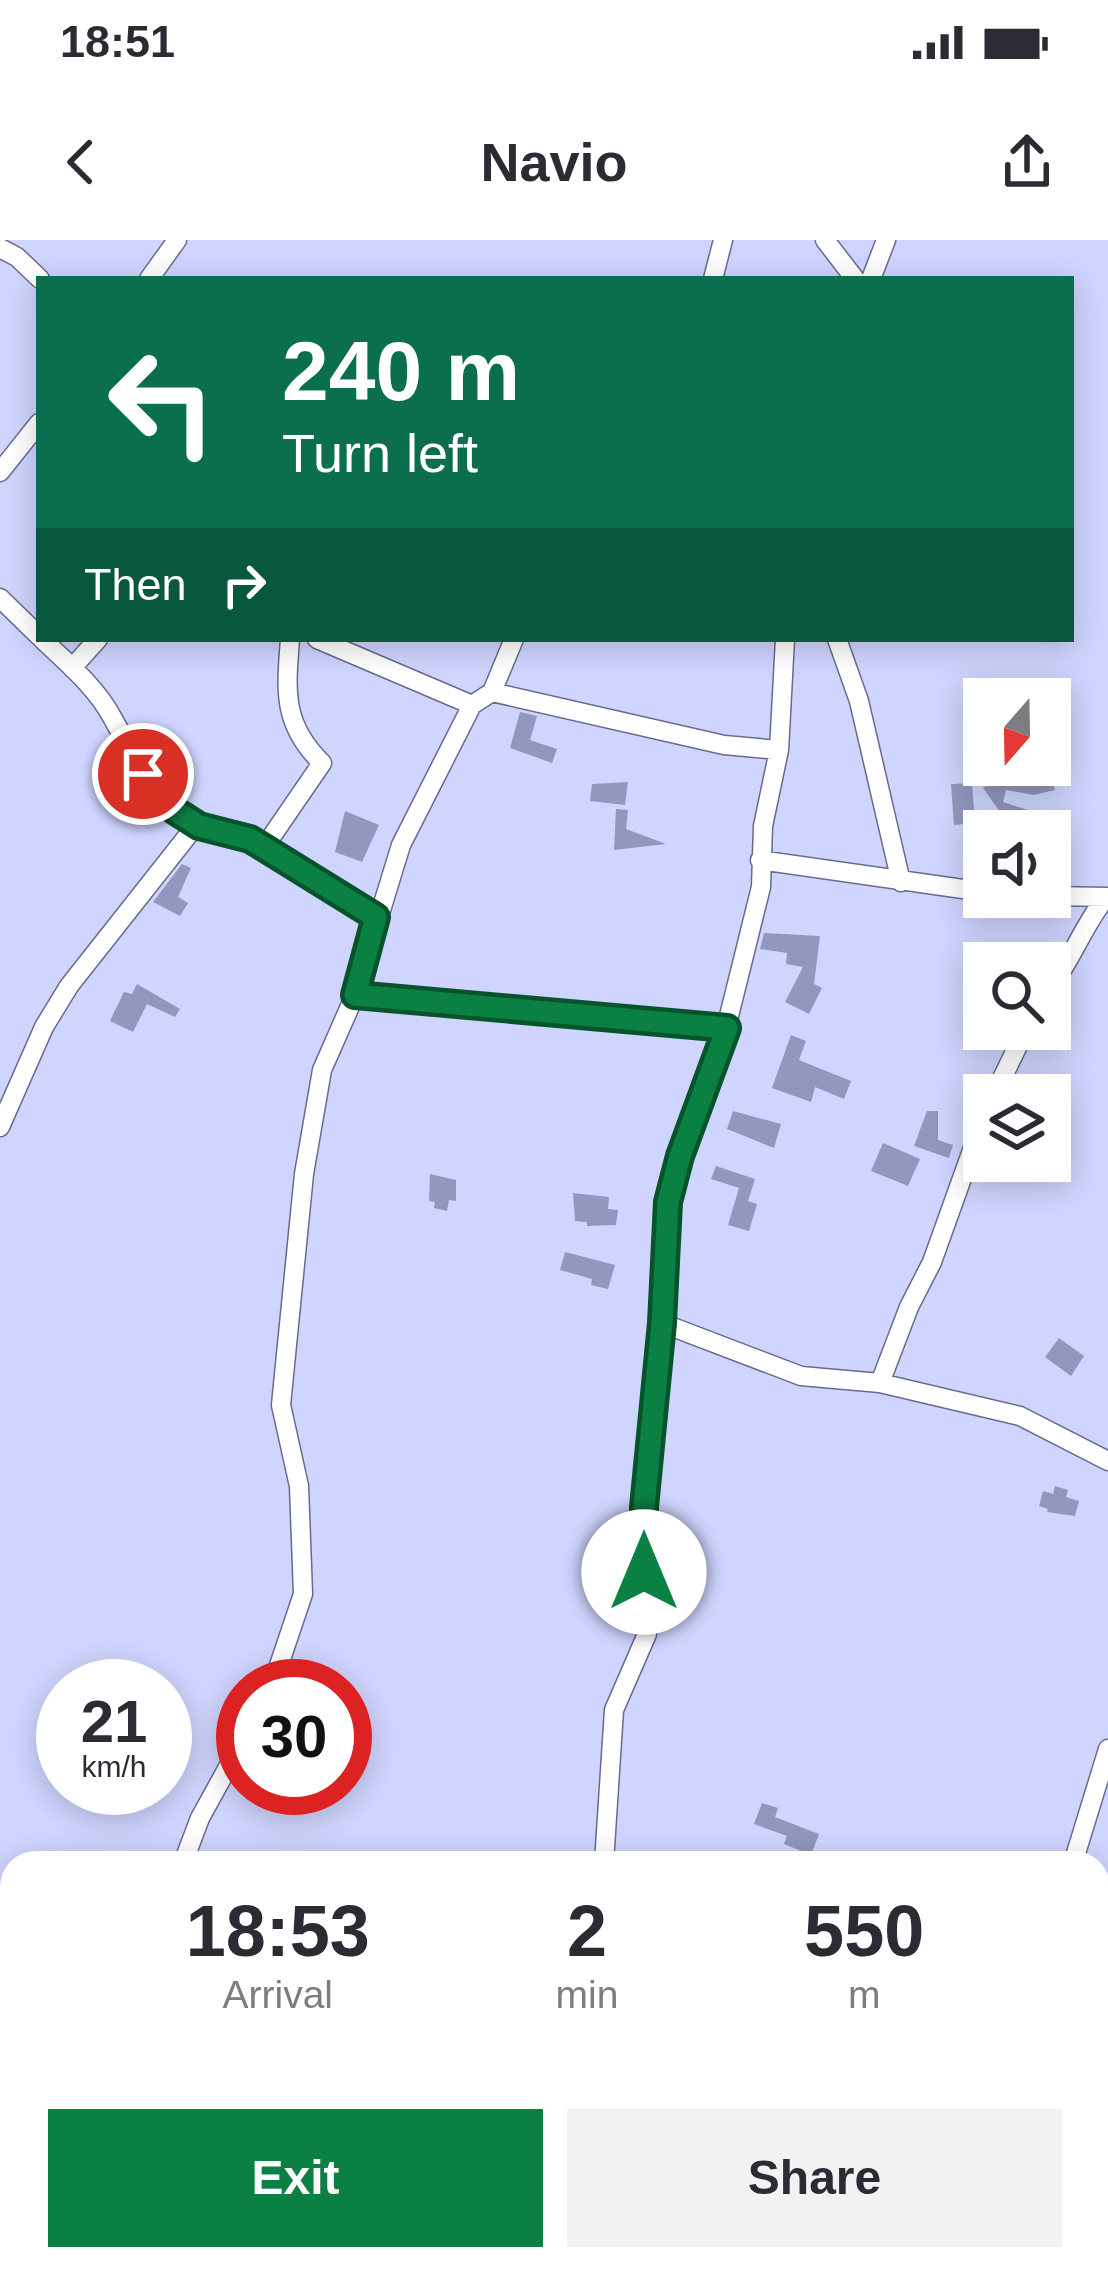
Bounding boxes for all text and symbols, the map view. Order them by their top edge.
text: 18:51 [60,16,175,67]
icon: back [48,129,114,195]
icon: share [994,129,1060,195]
text: Navio [480,132,628,192]
icon: left [84,324,240,480]
text: 240 m [282,324,520,418]
text: Turn left [282,423,478,483]
icon: right [211,552,277,618]
text: Then [84,559,187,610]
north arrow [963,678,1071,786]
map controls [963,678,1071,1182]
pin [92,723,194,825]
icon: arrive [110,741,176,807]
button: sound [963,810,1071,918]
button: search [963,942,1071,1050]
button: layers [963,1074,1071,1182]
position arrow [581,1509,707,1635]
speed limit sign: 30 [216,1659,372,1815]
text: 21 [81,1688,147,1755]
text: km/h [81,1750,147,1783]
text: 18:53 [186,1891,370,1971]
text: 2 [567,1891,607,1971]
text: 550 [804,1891,924,1971]
text: Arrival [223,1973,333,2016]
text: min [556,1973,618,2016]
text: m [848,1973,880,2016]
button: Exit [48,2109,543,2247]
button: Share [567,2109,1062,2247]

